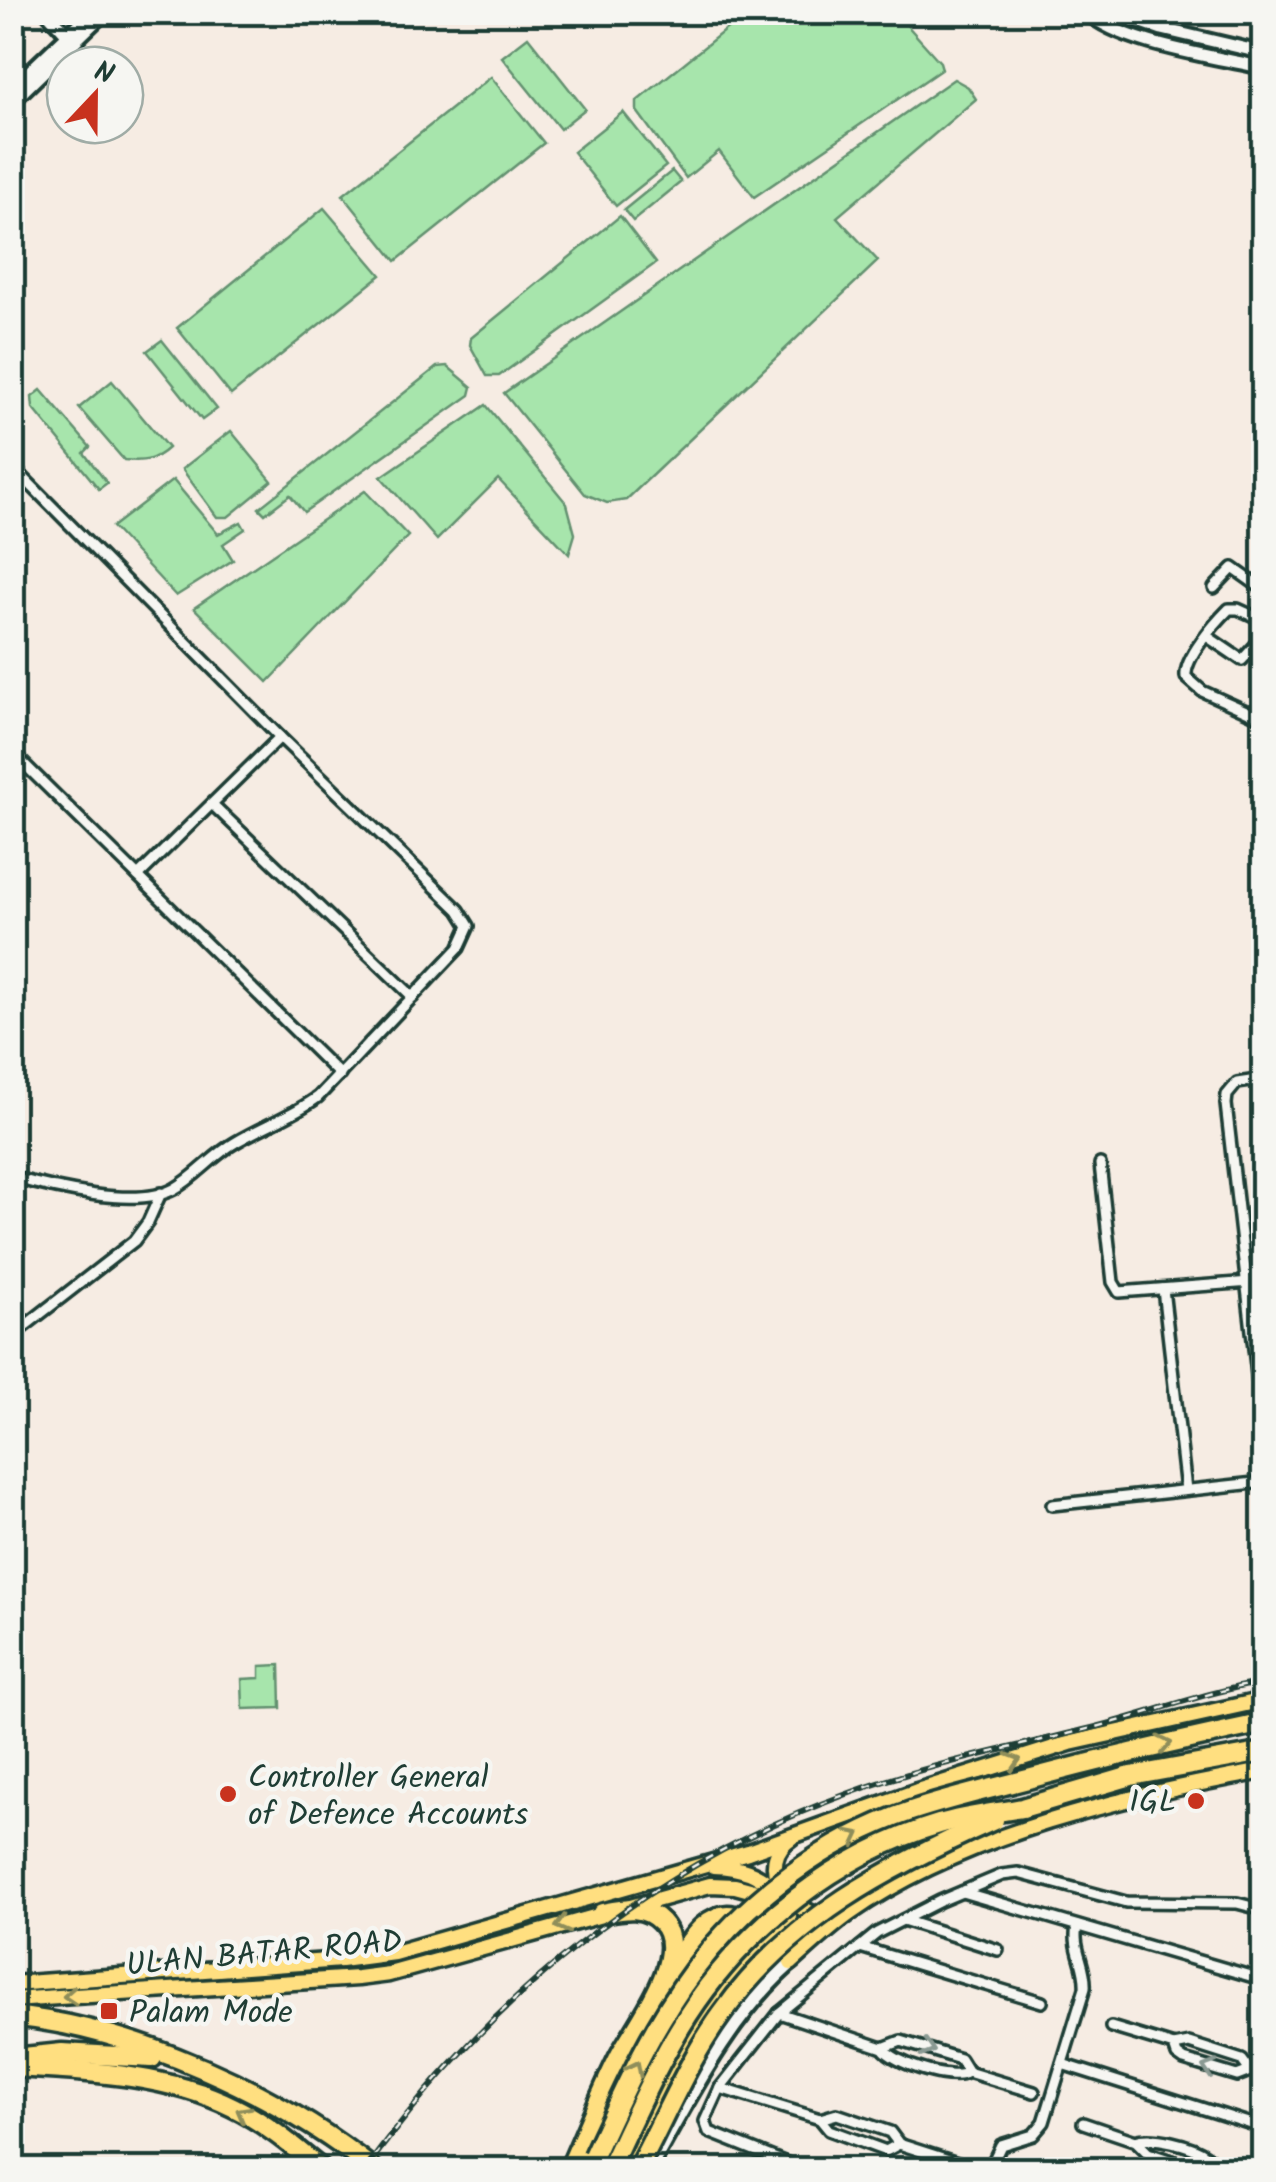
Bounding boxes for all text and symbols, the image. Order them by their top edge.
north arrow [45,45,145,145]
text: N [87,50,120,98]
one-way arrow [1156,1735,1173,1756]
one-way arrow [1004,1752,1021,1772]
place label: Controller General of Defence Accounts [248,1753,529,1841]
place label: IGL [1129,1778,1176,1829]
marker: Controller General of Defence Accounts [217,1783,239,1805]
marker: IGL [1185,1790,1207,1812]
one-way arrow [844,1829,862,1848]
one-way arrow [554,1913,571,1934]
street label: ULAN BATAR ROAD [124,1917,404,1992]
one-way arrow [61,1985,77,2006]
place label: Palam Mode [129,1988,293,2039]
marker: Palam Mode [98,2000,120,2022]
one-way arrow [919,2037,936,2058]
one-way arrow [1202,2059,1219,2079]
one-way arrow [623,2060,642,2078]
one-way arrow [236,2105,254,2125]

